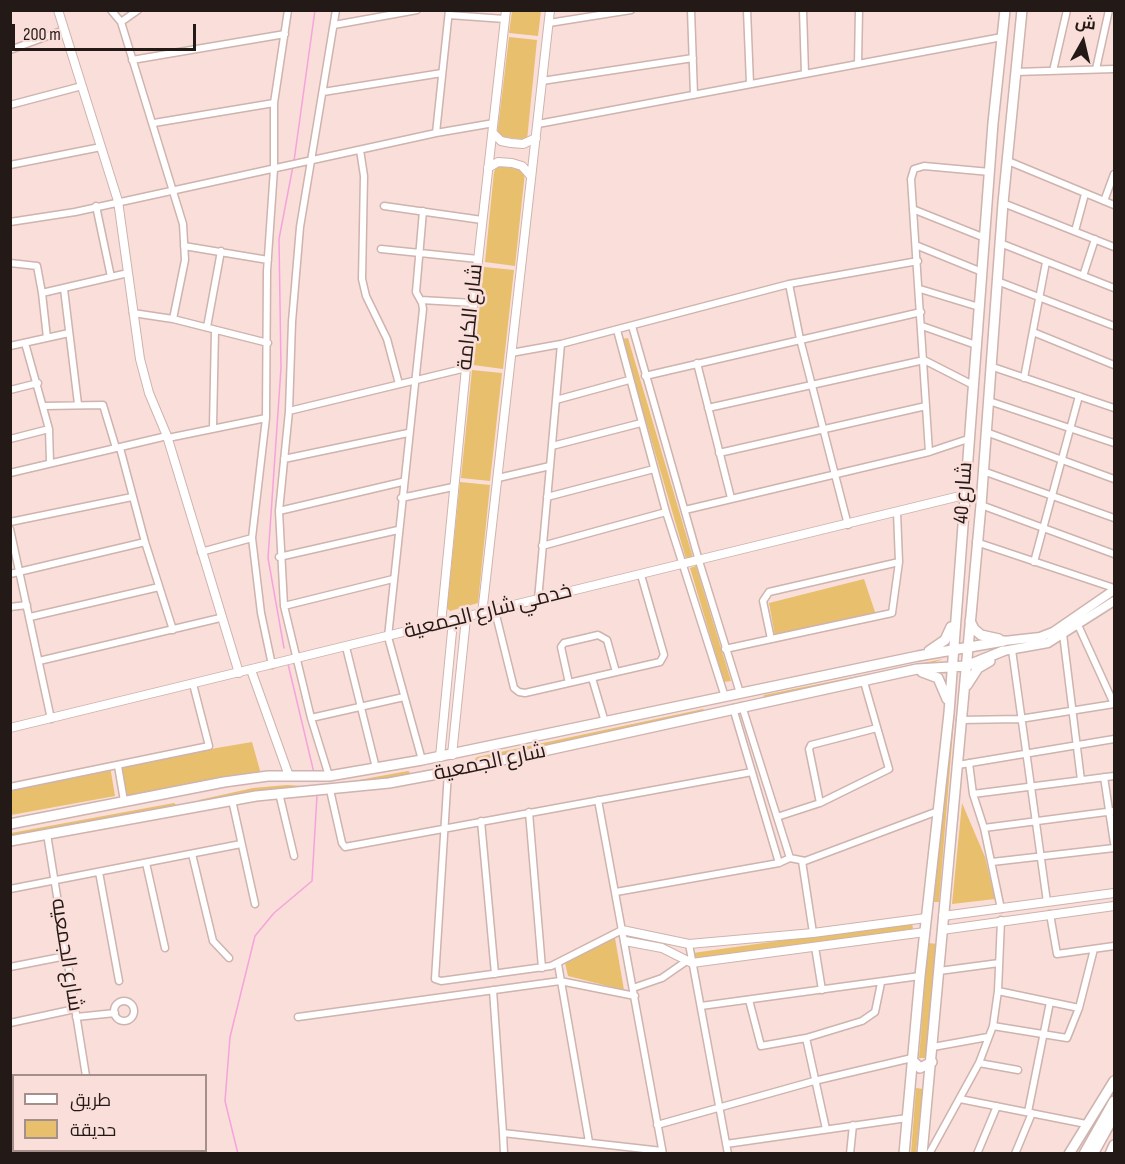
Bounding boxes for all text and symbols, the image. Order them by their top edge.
scale bar [15,12,200,50]
north arrow [1053,12,1113,72]
text: ش [1074,13,1097,35]
text: 200 m [23,24,61,45]
street label: شارع الكرامة [453,263,489,371]
street label: شارع 40 [949,461,979,525]
street label: خدمي شارع الجمعية [401,579,575,645]
street label: شارع الجمعية [432,739,548,787]
street label: شارع الجمعيه [45,897,87,1013]
legend [12,1074,207,1152]
text: طريق [70,1090,111,1111]
text: حديقة [70,1120,116,1141]

